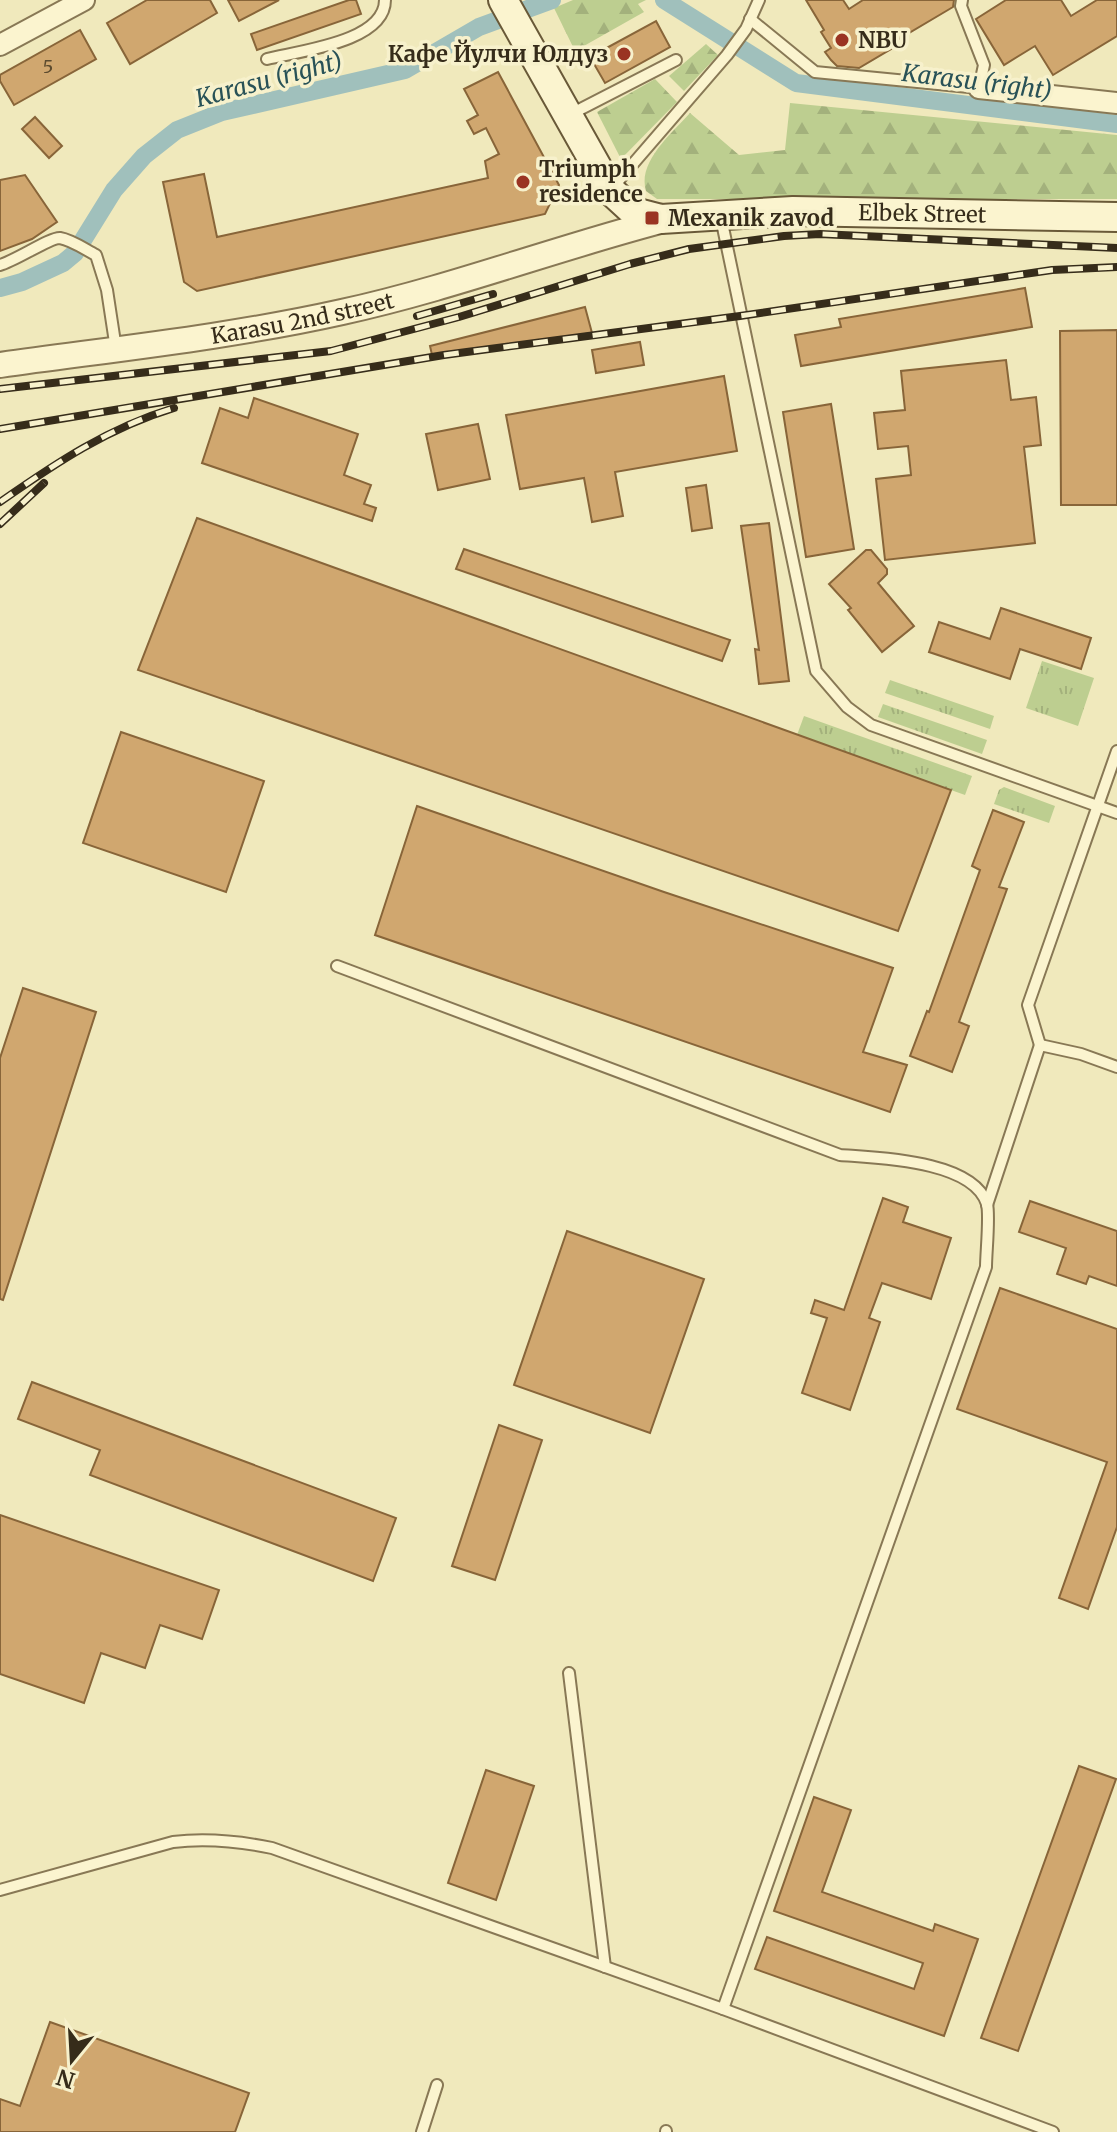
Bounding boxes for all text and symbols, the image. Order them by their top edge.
place label: NBU [858,26,908,54]
marker: NBU [833,31,851,49]
place label: Кафе Йулчи Юлдуз [388,39,608,68]
water label: Karasu (right) [191,45,346,114]
marker: Кафе Йулчи Юлдуз [615,45,633,63]
house number: 5 [43,55,53,78]
water label: Karasu (right) [899,57,1054,106]
place label: Triumph residence [539,155,643,208]
marker: Triumph residence [514,173,532,191]
street label: Elbek Street [858,198,987,229]
place label: Mexanik zavod [668,204,834,232]
marker: Mexanik zavod [643,209,661,227]
street label: Karasu 2nd street [209,286,397,350]
north arrow [32,2020,112,2100]
text: N [53,2063,78,2095]

